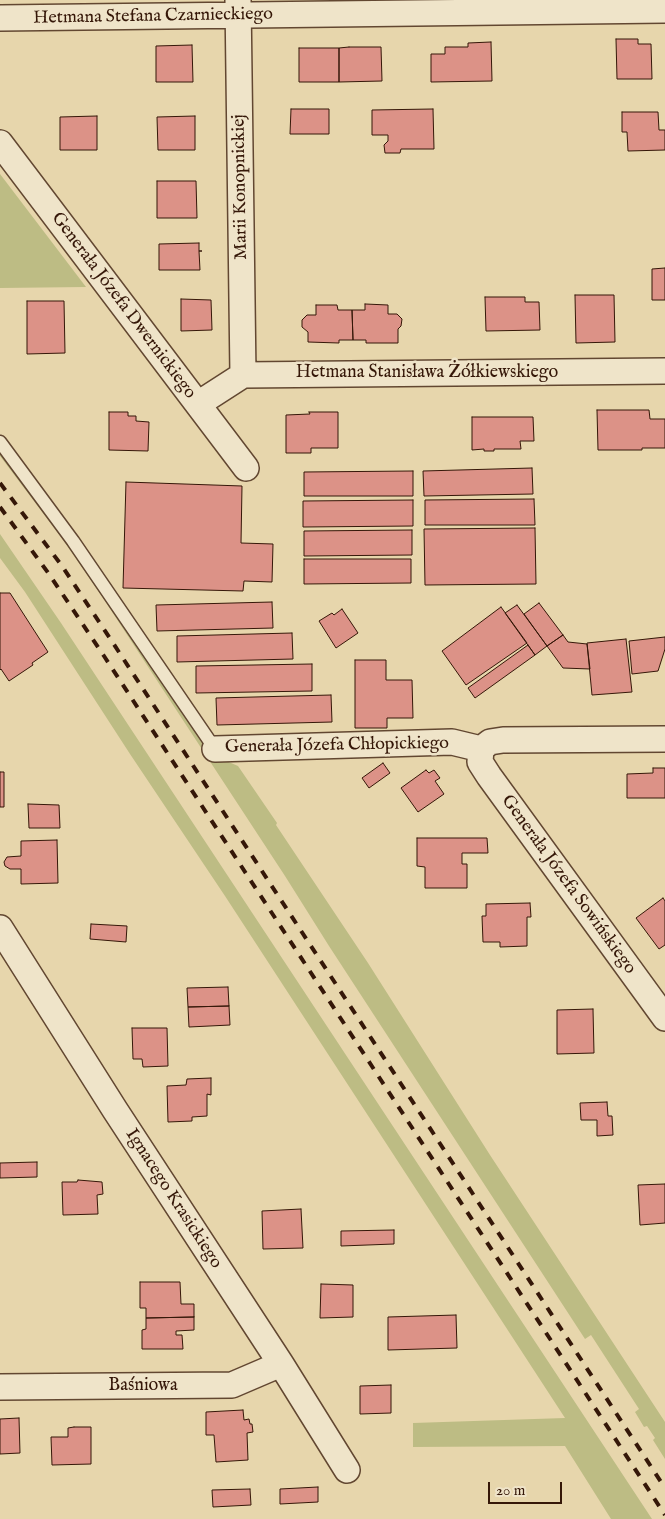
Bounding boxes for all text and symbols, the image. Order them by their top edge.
street label: Hetmana Stefana Czarnieckiego [33,4,273,30]
street label: Marii Konopnickiej [229,114,253,260]
street label: Generała Józefa Dwernickiego [46,208,200,404]
street label: Hetmana Stanisława Żółkiewskiego [296,362,558,384]
street label: Generała Józefa Chłopickiego [225,733,449,759]
street label: Generała Józefa Sowińskiego [496,791,640,979]
street label: Ignacego Krasickiego [120,1125,226,1273]
street label: Baśniowa [108,1375,178,1397]
scale bar [490,1472,564,1504]
text: 20 m [496,1481,525,1500]

